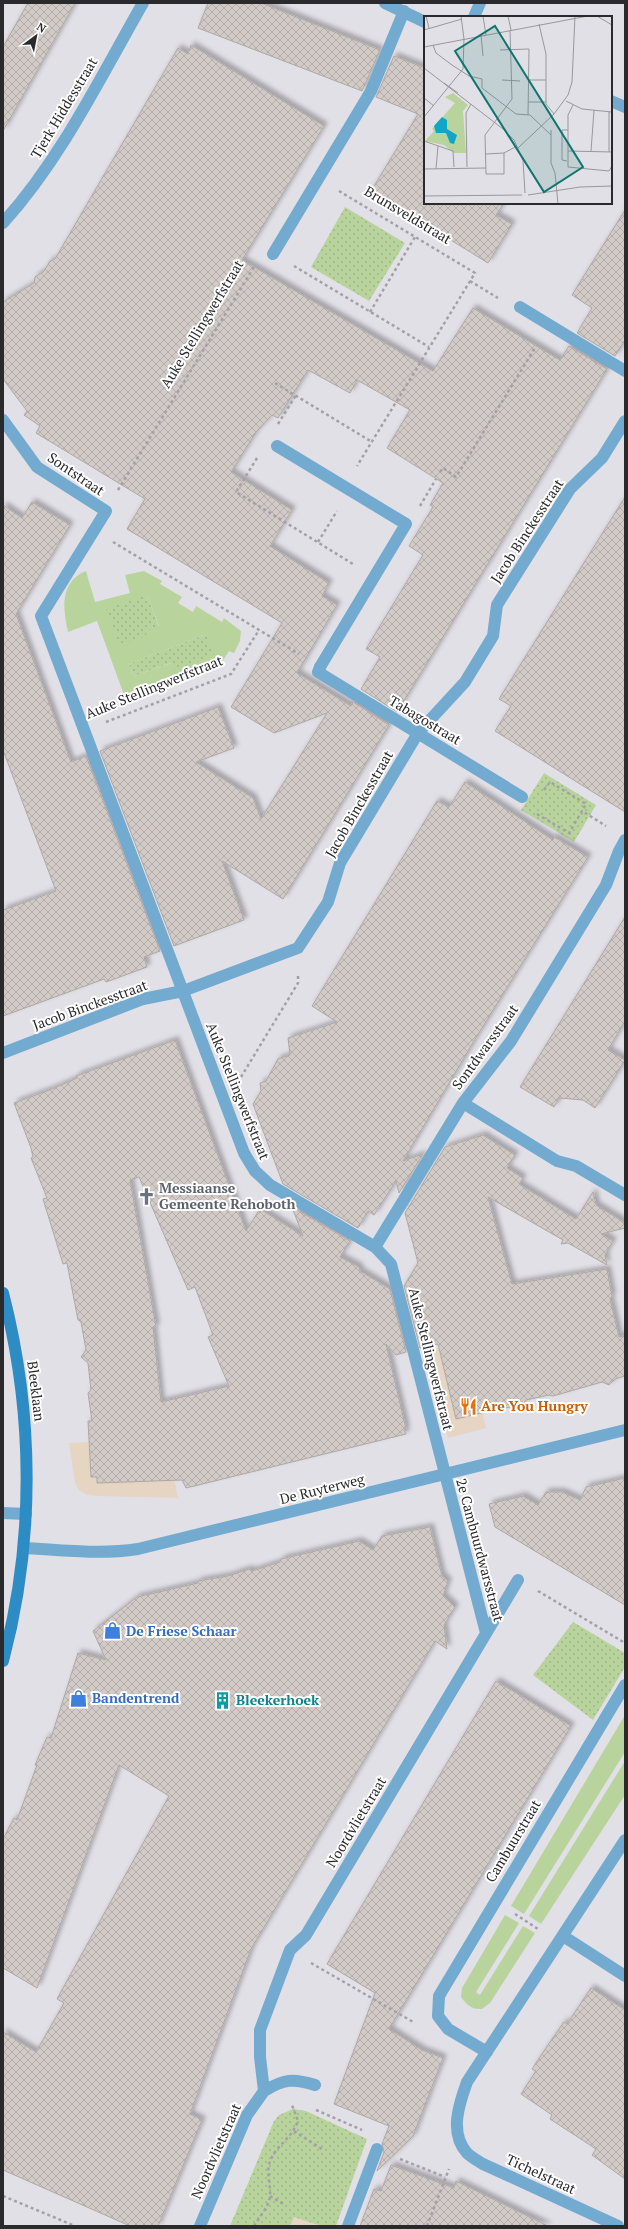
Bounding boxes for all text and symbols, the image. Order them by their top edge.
north arrow [16,16,56,56]
inset map [424,16,612,204]
text: N [34,19,49,36]
street label: Tjerk Hiddesstraat [26,53,102,162]
street label: Brunsveldstraat [361,181,456,248]
street label: Auke Stellingwerfstraat [156,255,248,391]
street label: Sontstraat [44,448,109,500]
street label: Jacob Binckesstraat [486,474,568,587]
street label: Auke Stellingwerfstraat [82,650,226,723]
street label: Tabagostraat [386,691,466,749]
street label: Jacob Binckesstraat [320,746,397,861]
street label: Jacob Binckesstraat [30,975,151,1034]
street label: Sontdwarsstraat [447,1000,522,1093]
street label: Auke Stellingwerfstraat [202,1019,275,1163]
place label: Messiaanse Gemeente Rehoboth [159,1178,296,1213]
church icon: Messiaanse Gemeente Rehoboth [136,1186,156,1206]
street label: Auke Stellingwerfstraat [405,1286,459,1433]
street label: Bleeklaan [23,1360,50,1423]
restaurant icon: Are You Hungry [458,1396,478,1416]
place label: Are You Hungry [481,1396,588,1415]
street label: De Ruyterweg [278,1469,367,1508]
street label: 2e Cambuurdwarsstraat [452,1476,509,1624]
shop icon: De Friese Schaar [103,1621,123,1641]
place label: De Friese Schaar [126,1621,237,1640]
shop icon: Bandentrend [69,1688,89,1708]
place label: Bandentrend [92,1688,180,1707]
building icon: Bleekerhoek [213,1690,233,1710]
place label: Bleekerhoek [236,1690,320,1709]
street label: Noordvlietstraat [321,1772,391,1871]
street label: Cambuurstraat [480,1795,545,1886]
street label: Noordvlietstraat [186,2099,245,2202]
street label: Tichelstraat [503,2149,580,2198]

